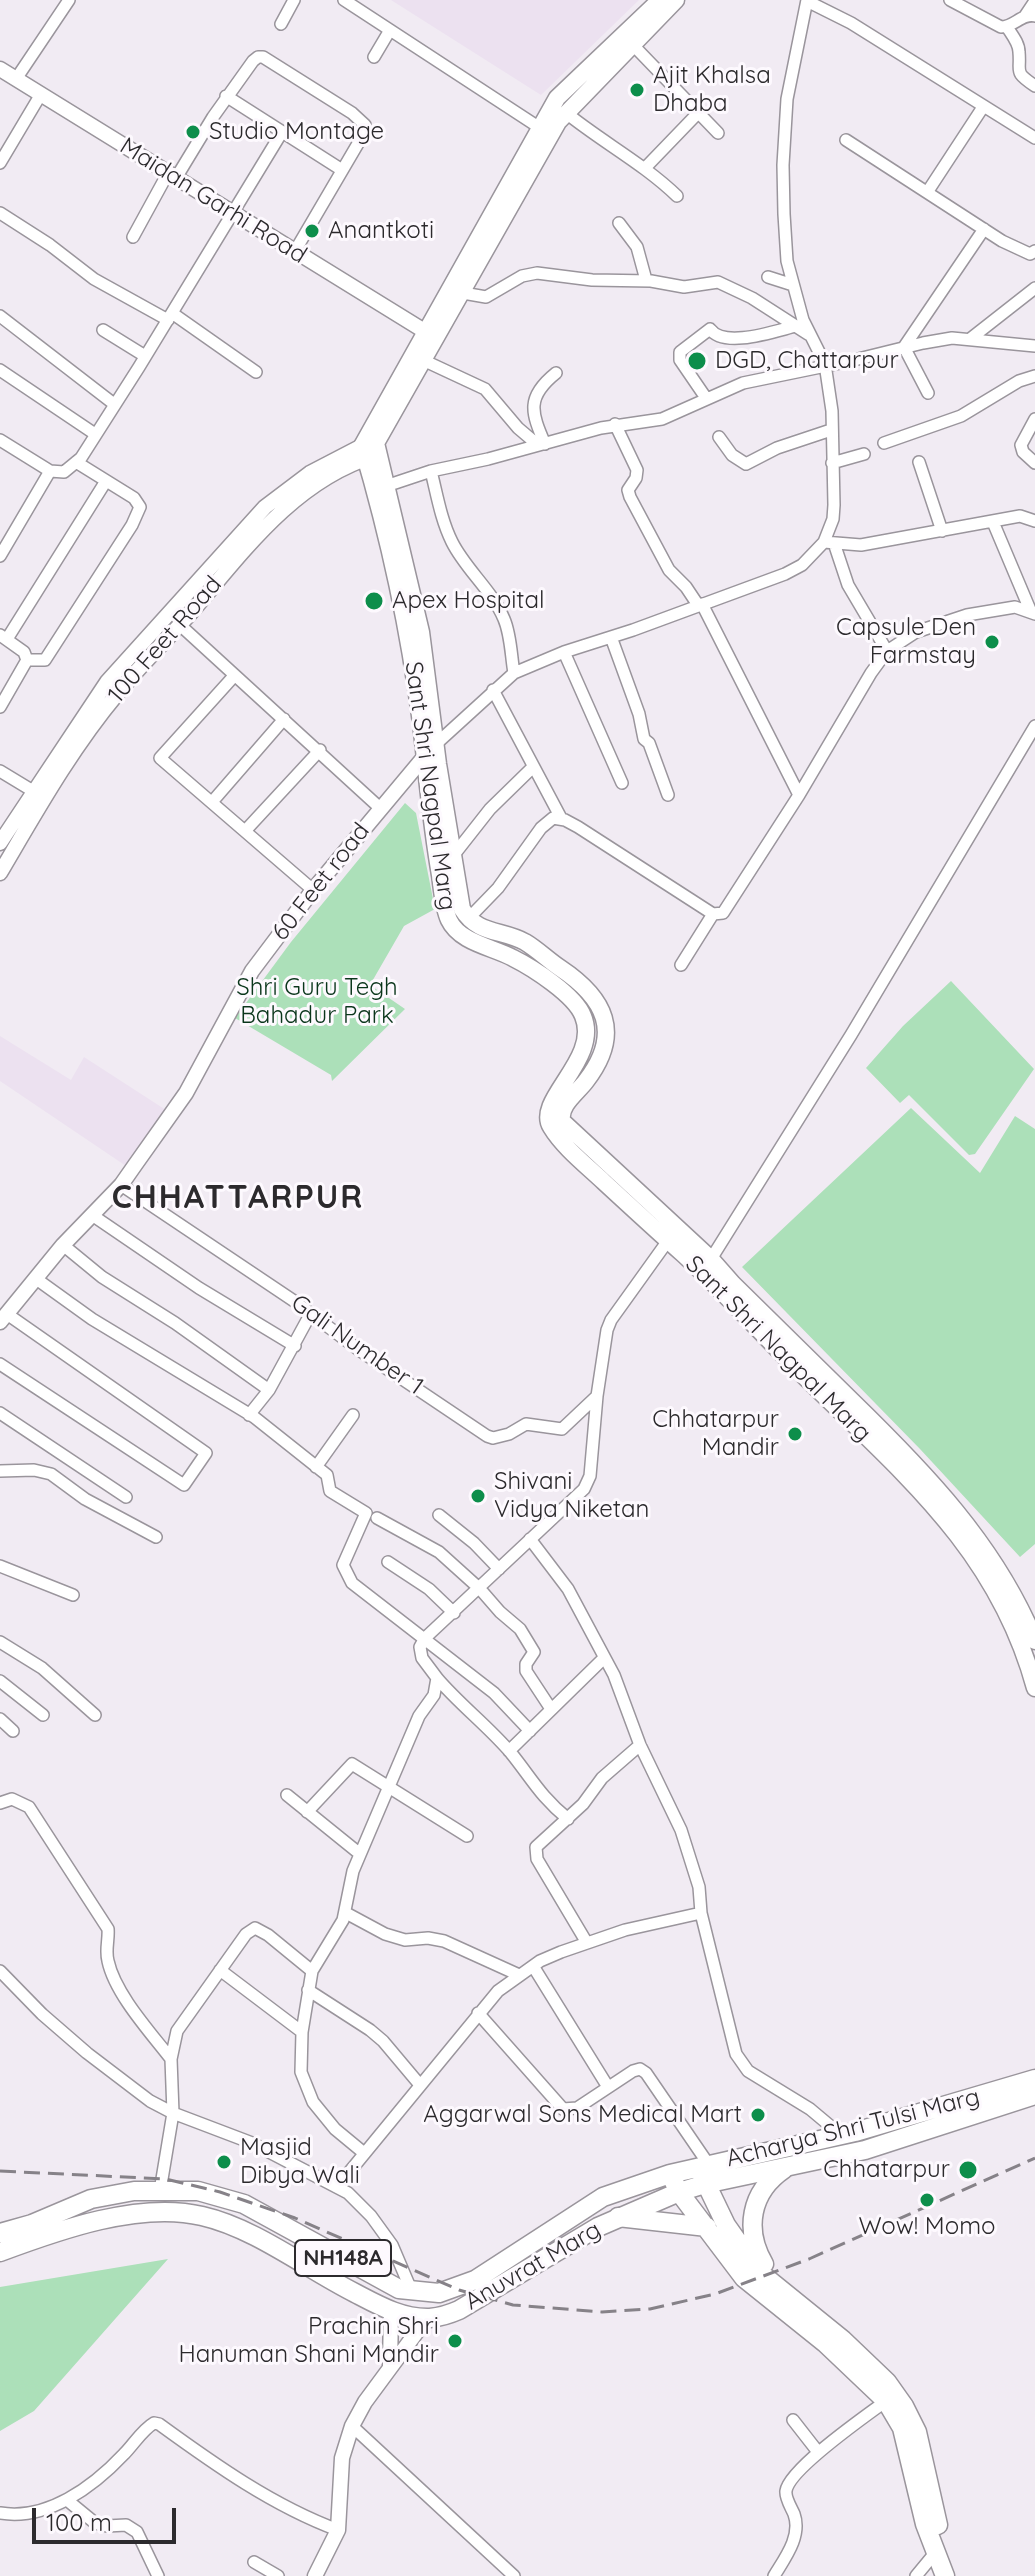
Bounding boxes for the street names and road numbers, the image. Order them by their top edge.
street label: Maidan Garhi Road [114,132,312,270]
street label: 100 Feet Road [102,571,228,709]
street label: Sant Shri Nagpal Marg [398,660,462,912]
street label: 60 Feet road [266,818,376,946]
street label: Sant Shri Nagpal Marg [679,1250,877,1448]
street label: Gali Number 1 [285,1289,429,1401]
street label: Acharya Shri Tulsi Marg [723,2083,983,2173]
street label: Anuvrat Marg [460,2215,606,2317]
road number: NH148A [295,2240,391,2276]

